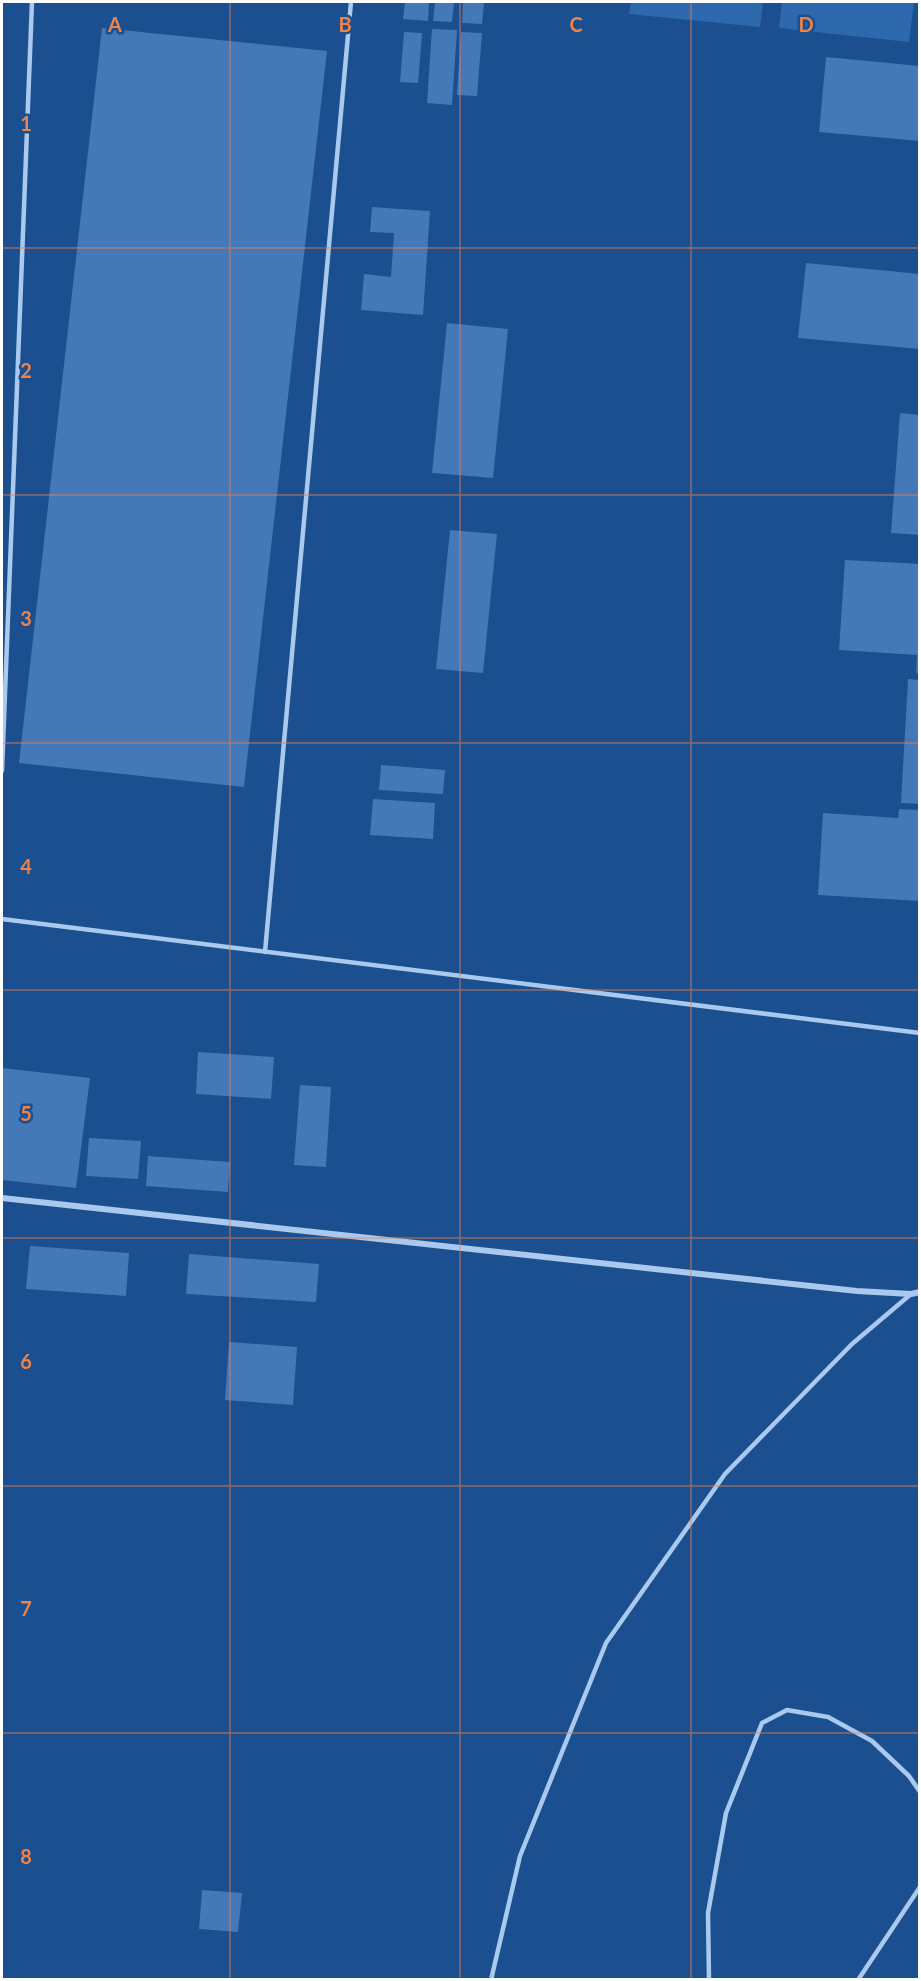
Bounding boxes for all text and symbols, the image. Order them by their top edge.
text: A [107,12,122,36]
text: B [338,12,352,36]
text: C [569,12,583,36]
text: D [798,12,814,36]
text: 1 [20,111,32,135]
text: 2 [20,358,32,382]
text: 3 [20,606,32,630]
text: 4 [20,854,32,878]
text: 5 [20,1101,32,1125]
text: 6 [20,1349,32,1373]
text: 7 [20,1596,32,1620]
text: 8 [20,1844,32,1868]

